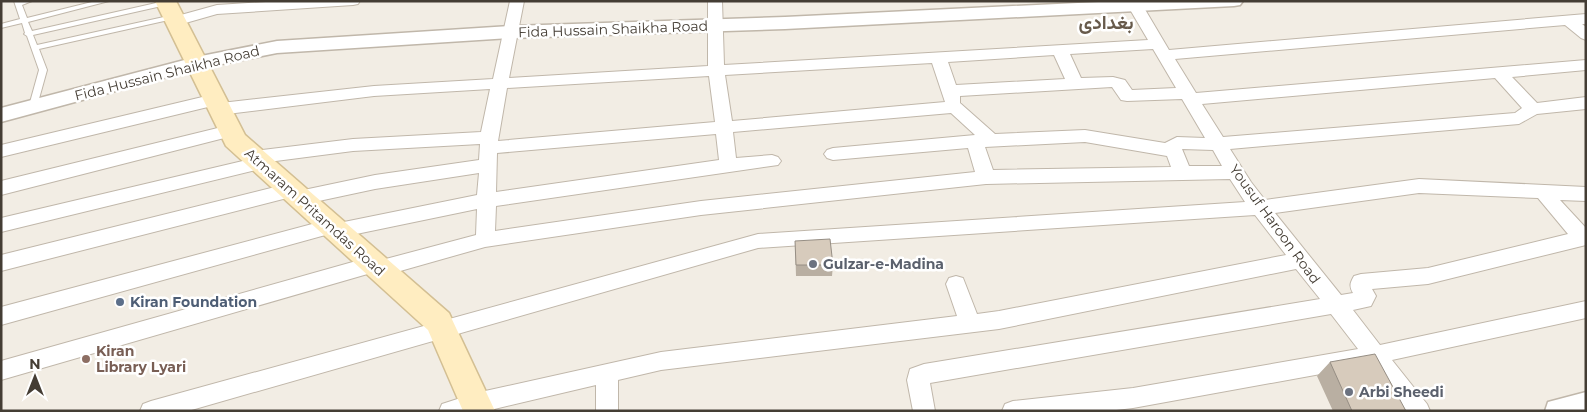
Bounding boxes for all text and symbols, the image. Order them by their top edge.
district label: بغدادی [1078,11,1134,34]
street label: Fida Hussain Shaikha Road [518,17,708,41]
street label: Fida Hussain Shaikha Road [73,41,261,105]
street label: Atmaram Pritamdas Road [241,144,389,280]
street label: Yousuf Haroon Road [1226,161,1324,287]
place label: Gulzar-e-Madina [823,255,944,273]
marker: Gulzar-e-Madina [807,258,819,270]
place label: Kiran Foundation [130,293,257,311]
marker: Kiran Foundation [114,296,126,308]
place label: Kiran Library Lyari [96,342,186,376]
north arrow [10,352,60,402]
marker: Kiran Library Lyari [80,353,92,365]
text: N [29,355,41,373]
place label: Arbi Sheedi [1358,383,1444,401]
marker: Arbi Sheedi [1343,386,1355,398]

